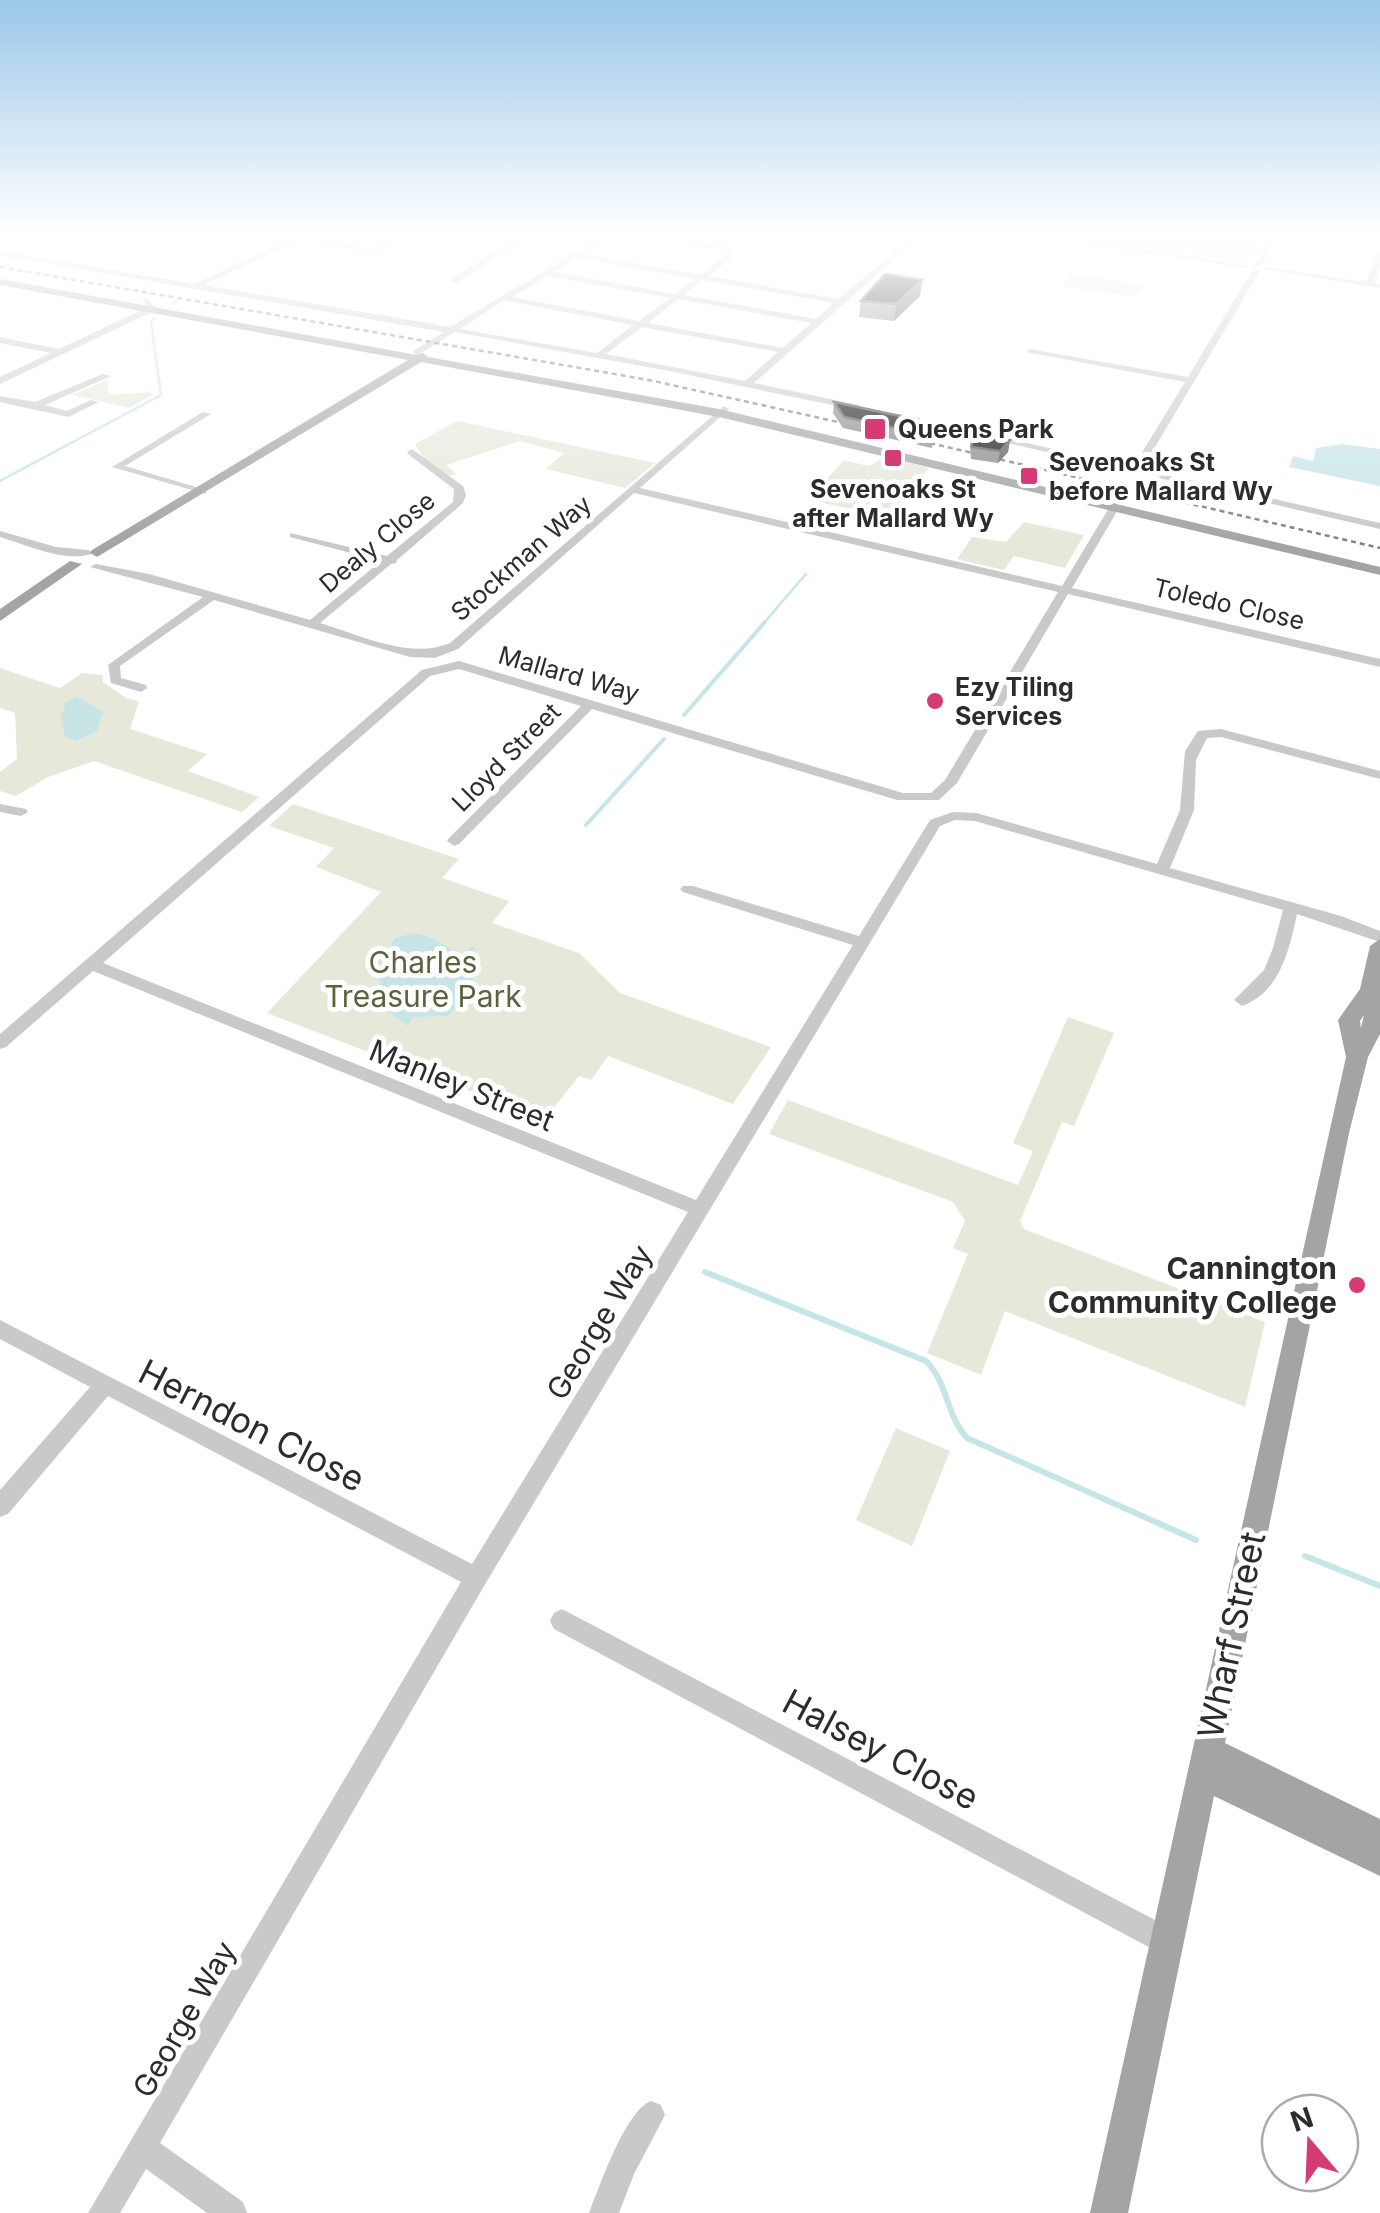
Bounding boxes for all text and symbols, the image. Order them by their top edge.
place label: Queens Park [898,414,1054,444]
marker: Queens Park [862,416,888,442]
marker: Sevenoaks St after Mallard Wy [882,447,904,469]
place label: Sevenoaks St before Mallard Wy [1049,447,1273,506]
marker: Sevenoaks St before Mallard Wy [1018,465,1040,487]
place label: Sevenoaks St after Mallard Wy [792,474,994,533]
street label: Dealy Close [313,485,441,599]
street label: Stockman Way [445,489,597,627]
street label: Toledo Close [1150,572,1308,636]
street label: Mallard Way [495,640,643,708]
place label: Ezy Tiling Services [955,672,1074,731]
marker: Ezy Tiling Services [924,690,946,712]
street label: Lloyd Street [445,696,567,818]
park label: Charles Treasure Park [324,944,522,1014]
street label: Manley Street [364,1032,560,1138]
street label: George Way [539,1238,659,1406]
place label: Cannington Community College [1048,1250,1337,1320]
marker: Cannington Community College [1346,1274,1368,1296]
street label: Herndon Close [132,1350,372,1500]
street label: Wharf Street [1189,1528,1273,1742]
street label: Halsey Close [776,1680,986,1818]
street label: George Way [125,1934,243,2103]
north arrow [1260,2093,1360,2193]
text: N [1286,2100,1317,2139]

